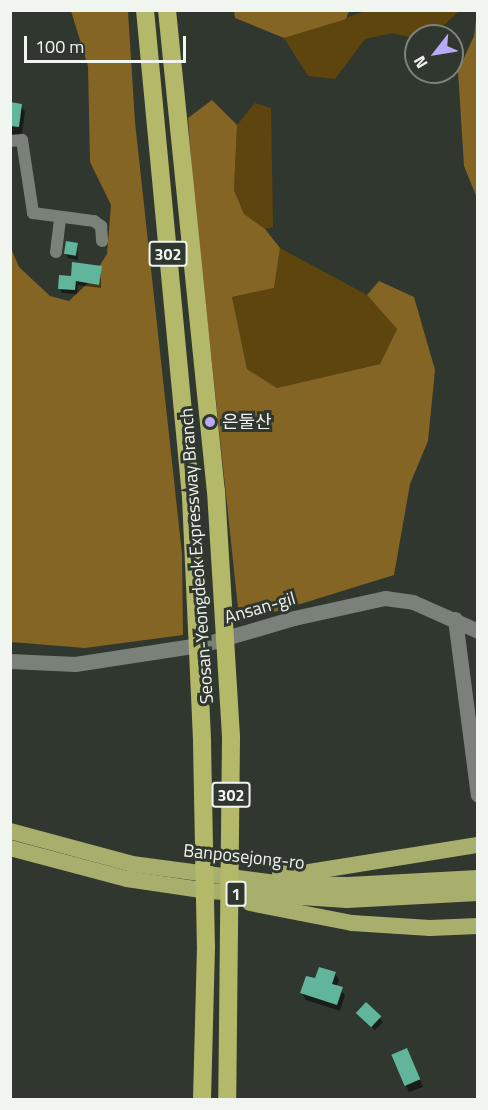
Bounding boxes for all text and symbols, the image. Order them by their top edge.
scale bar [27,24,189,62]
north arrow [404,24,464,84]
text: 100 m [35,33,84,60]
text: N [407,51,433,73]
road number: 302 [148,241,188,267]
street label: Seosan-Yeongdeok Expressway Branch [176,407,218,705]
place label: 은둘산 [222,411,272,433]
marker: 은둘산 [203,415,217,429]
street label: Ansan-gil [222,588,298,628]
road number: 302 [212,782,250,808]
street label: Banposejong-ro [182,840,306,874]
road number: 1 [226,881,246,907]

